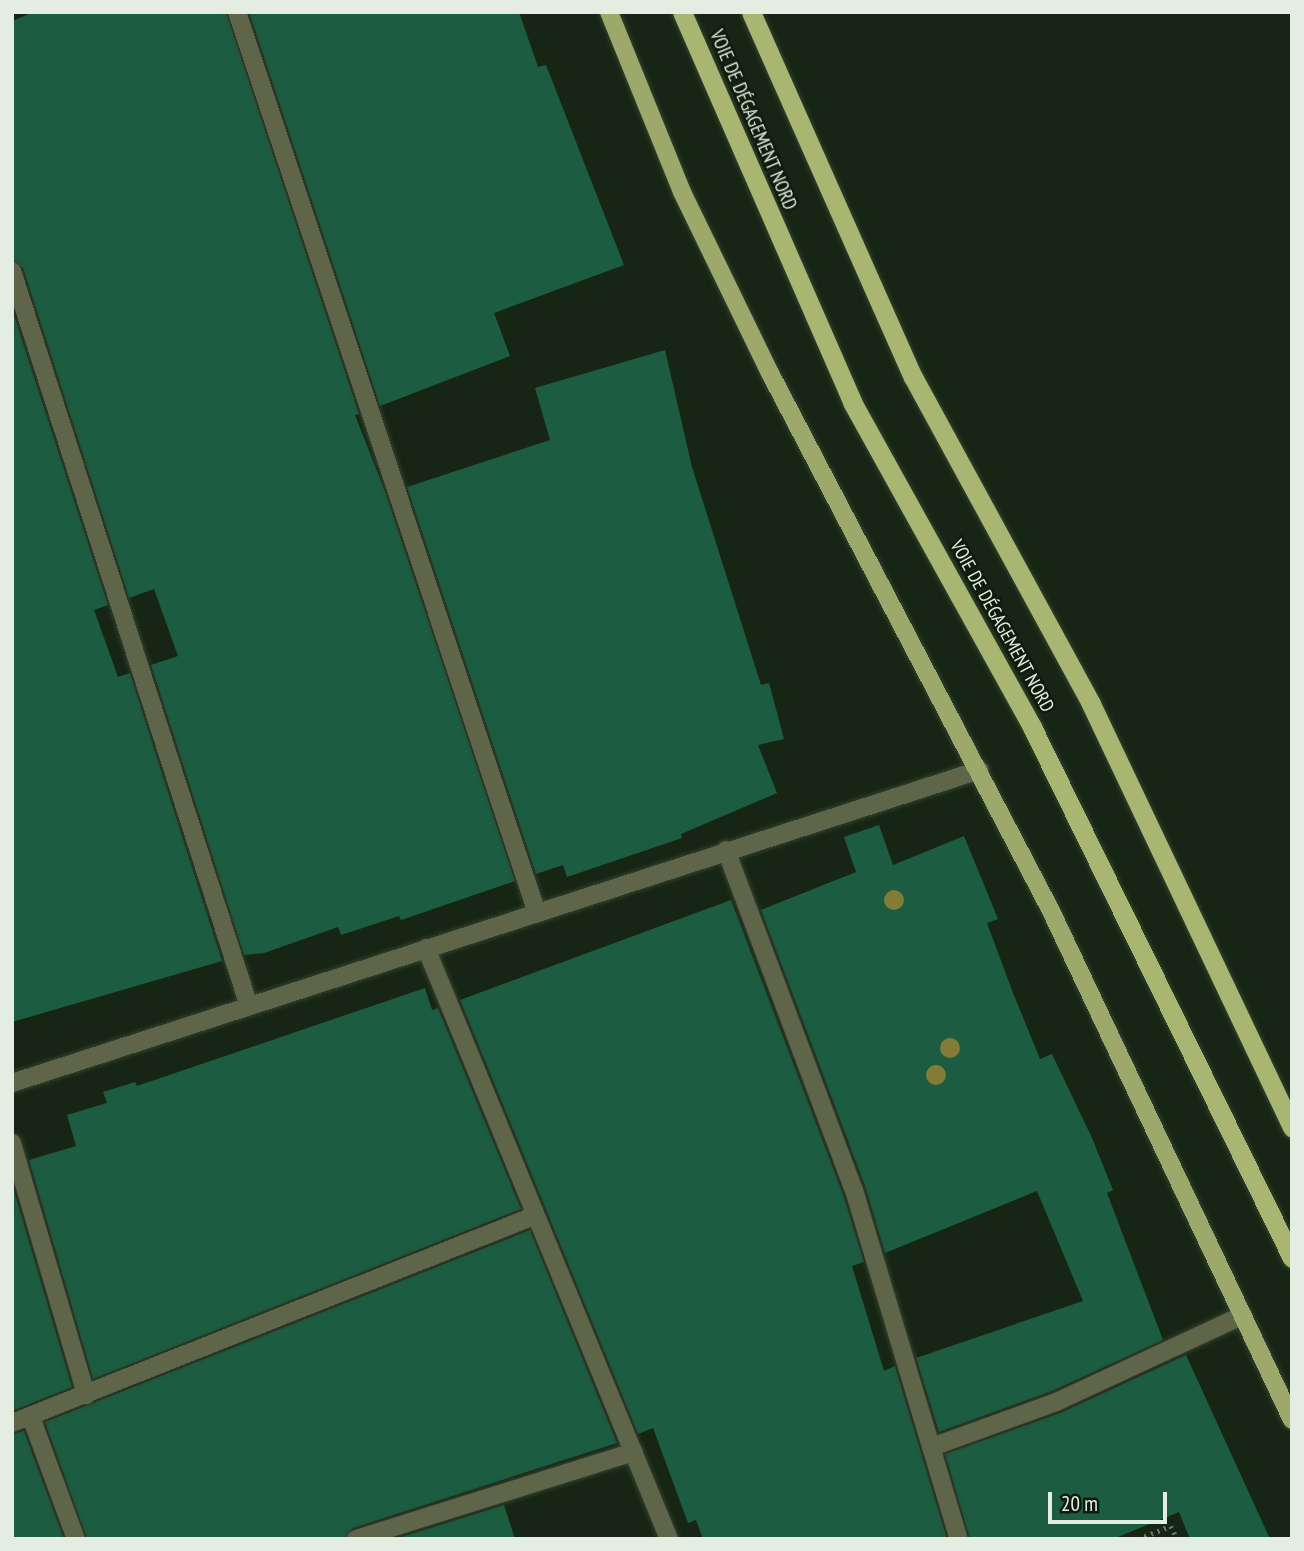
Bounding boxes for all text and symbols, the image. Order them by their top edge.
street label: VOIE DE DÉGAGEMENT NORD [705,26,801,214]
street label: VOIE DE DÉGAGEMENT NORD [945,536,1059,716]
scale bar [1052,1478,1171,1522]
text: 20 m [1061,1490,1098,1517]

